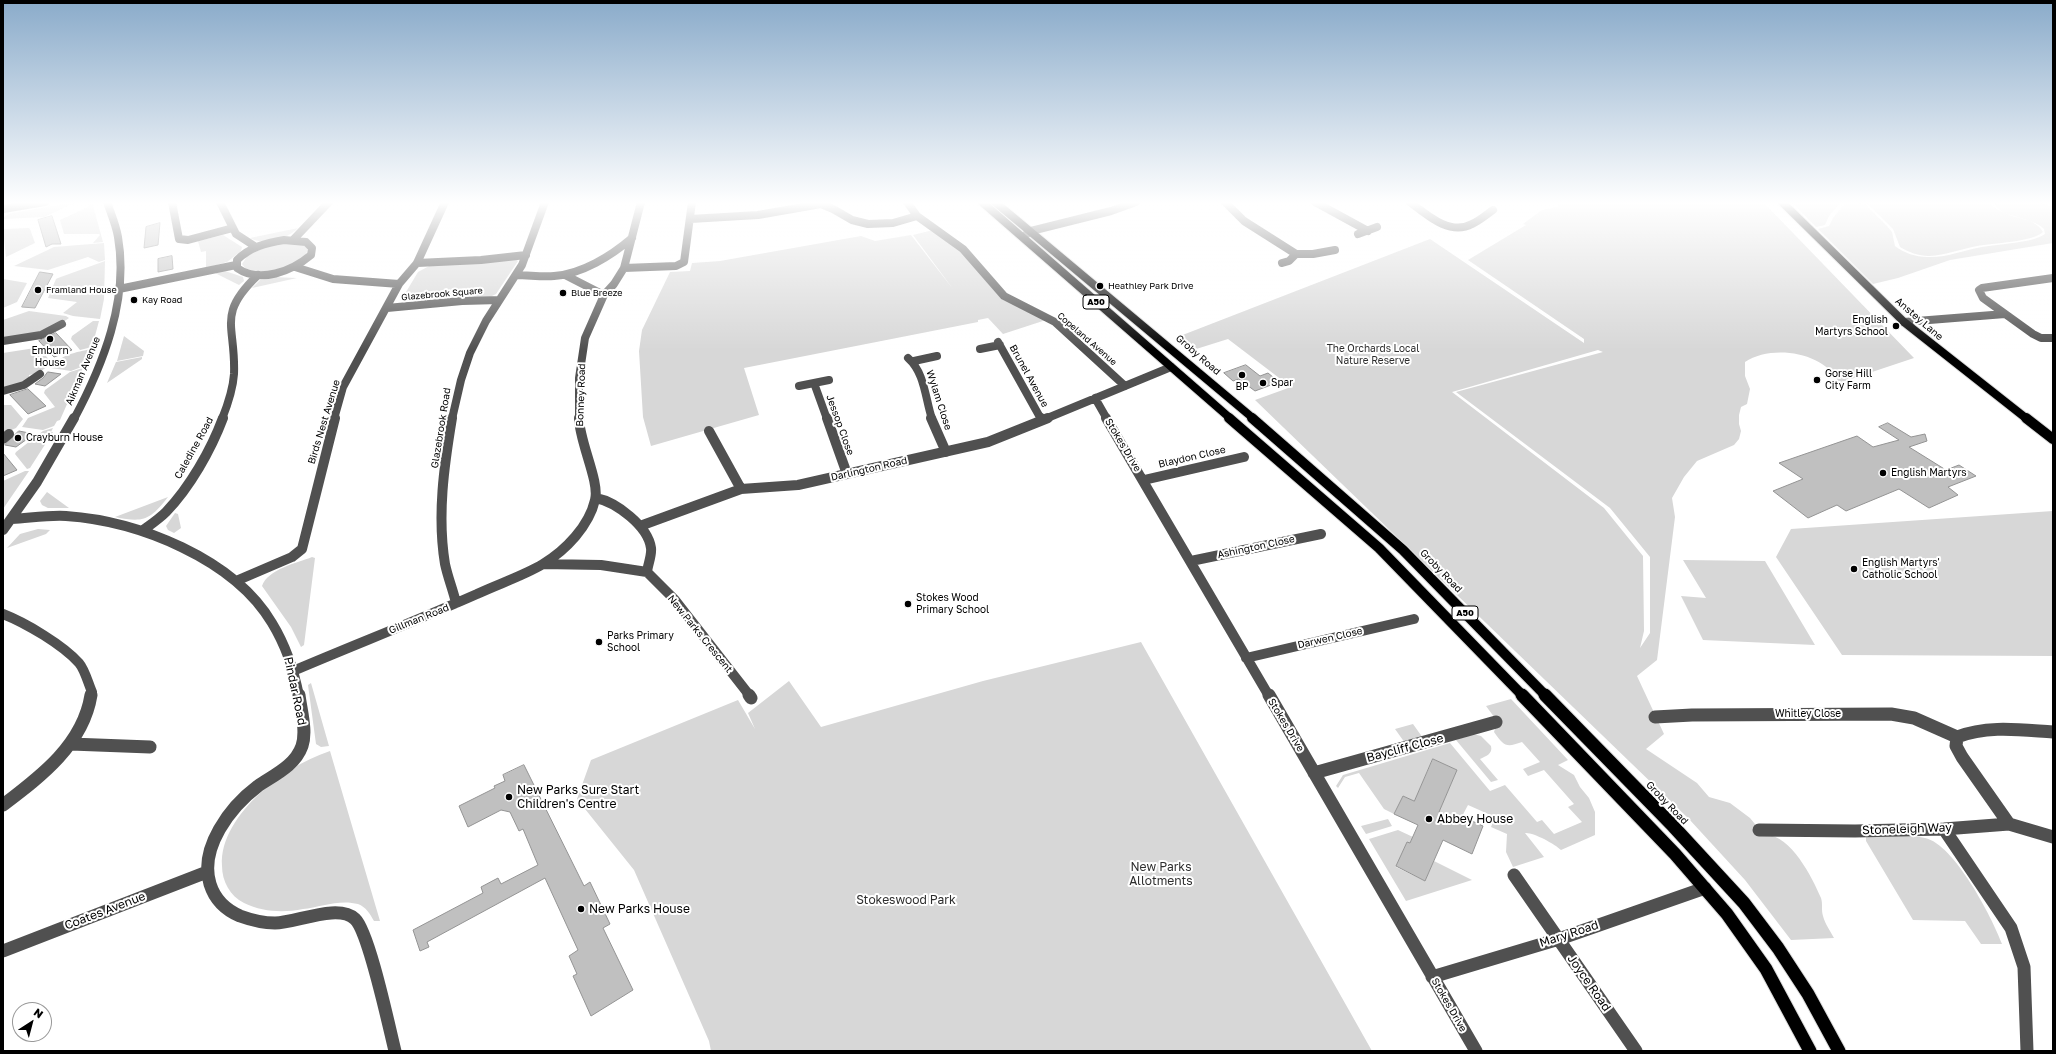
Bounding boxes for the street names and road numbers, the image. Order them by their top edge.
street label: Glazebrook Square [401,285,483,303]
road number: A50 [1083,295,1109,309]
street label: Anstey Lane [1893,295,1945,343]
street label: Copeland Avenue [1055,310,1119,368]
street label: Groby Road [1173,332,1223,378]
street label: Aikman Avenue [63,335,103,407]
street label: Brunel Avenue [1007,343,1051,409]
street label: Bonney Road [574,363,588,427]
street label: Wylam Close [924,368,954,432]
street label: Birds Nest Avenue [305,378,343,466]
street label: Glazebrook Road [429,387,453,469]
street label: Jessop Close [823,393,857,457]
street label: Caledine Road [172,415,216,481]
street label: Stokes Drive [1102,416,1144,474]
street label: Blaydon Close [1157,443,1227,471]
street label: Darlington Road [830,454,908,484]
street label: Ashington Close [1216,533,1296,561]
street label: Groby Road [1417,547,1465,595]
street label: New Parks Crescent [665,593,735,675]
street label: Gillman Road [387,601,451,637]
road number: A50 [1452,606,1478,620]
street label: Darwen Close [1296,625,1364,651]
street label: Pindar Road [281,655,309,727]
street label: Stokes Drive [1265,696,1307,754]
street label: Whitley Close [1775,708,1841,720]
street label: Baycliff Close [1365,731,1445,765]
street label: Groby Road [1643,779,1691,827]
street label: Stoneleigh Way [1862,820,1952,838]
street label: Coates Avenue [63,889,147,933]
street label: Mary Road [1538,918,1600,950]
street label: Joyce Road [1564,952,1614,1014]
street label: Stokes Drive [1429,976,1469,1034]

